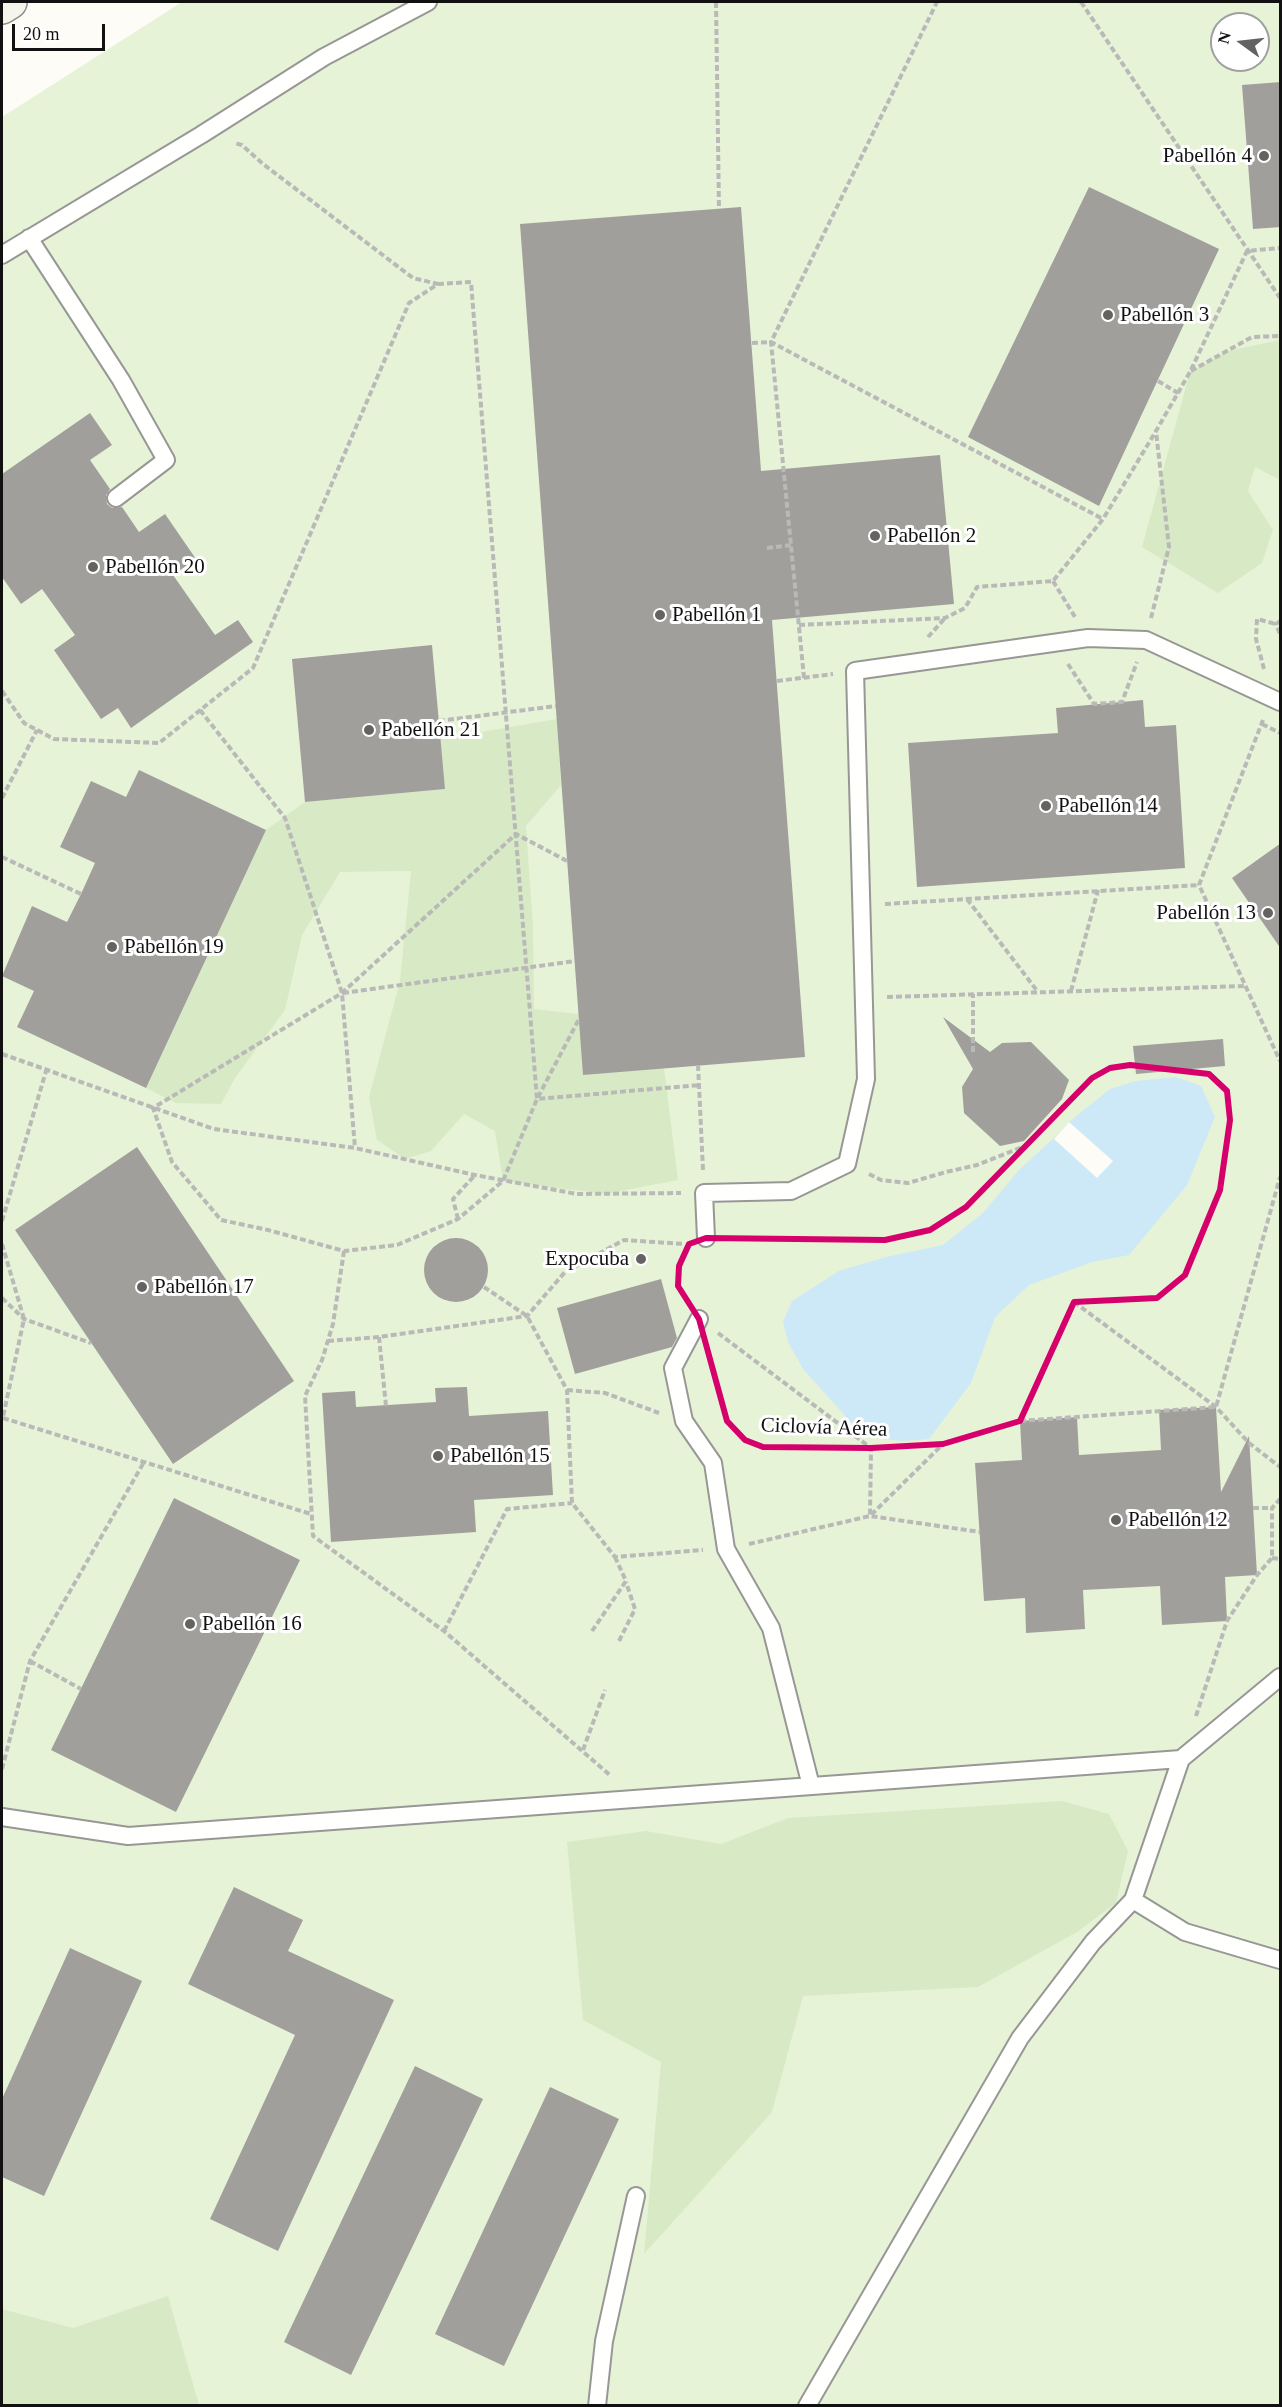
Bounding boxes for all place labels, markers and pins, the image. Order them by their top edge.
place label: Pabellón 4 [1163,143,1252,169]
marker: Pabellón 4 [1257,149,1271,163]
place label: Pabellón 3 [1120,302,1209,328]
marker: Pabellón 3 [1101,308,1115,322]
place label: Pabellón 2 [887,523,976,549]
marker: Pabellón 2 [868,529,882,543]
place label: Pabellón 20 [105,554,205,580]
marker: Pabellón 20 [86,560,100,574]
place label: Pabellón 1 [672,602,761,628]
marker: Pabellón 1 [653,608,667,622]
place label: Pabellón 21 [381,717,481,743]
marker: Pabellón 21 [362,723,376,737]
place label: Pabellón 14 [1058,793,1158,819]
marker: Pabellón 14 [1039,799,1053,813]
place label: Pabellón 13 [1156,900,1256,926]
marker: Pabellón 13 [1261,906,1275,920]
place label: Pabellón 19 [124,934,224,960]
marker: Pabellón 19 [105,940,119,954]
place label: Expocuba [545,1246,629,1272]
marker: Expocuba [634,1252,648,1266]
place label: Pabellón 17 [154,1274,254,1300]
marker: Pabellón 17 [135,1280,149,1294]
place label: Pabellón 15 [450,1443,550,1469]
marker: Pabellón 15 [431,1449,445,1463]
place label: Pabellón 12 [1128,1507,1228,1533]
marker: Pabellón 12 [1109,1513,1123,1527]
place label: Pabellón 16 [202,1611,302,1637]
marker: Pabellón 16 [183,1617,197,1631]

